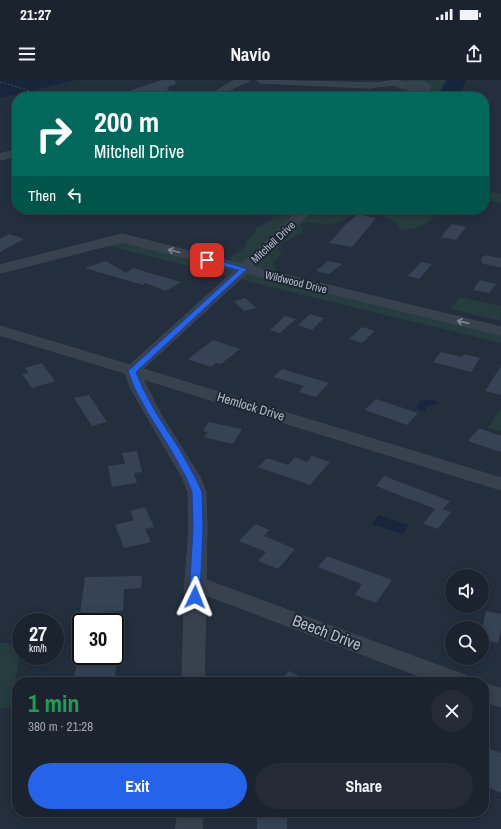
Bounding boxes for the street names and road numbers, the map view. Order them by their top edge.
street label: Mitchell Drive [248,218,298,266]
street label: Wildwood Drive [263,268,329,296]
street label: Hemlock Drive [215,388,287,425]
street label: Beech Drive [289,609,365,655]

